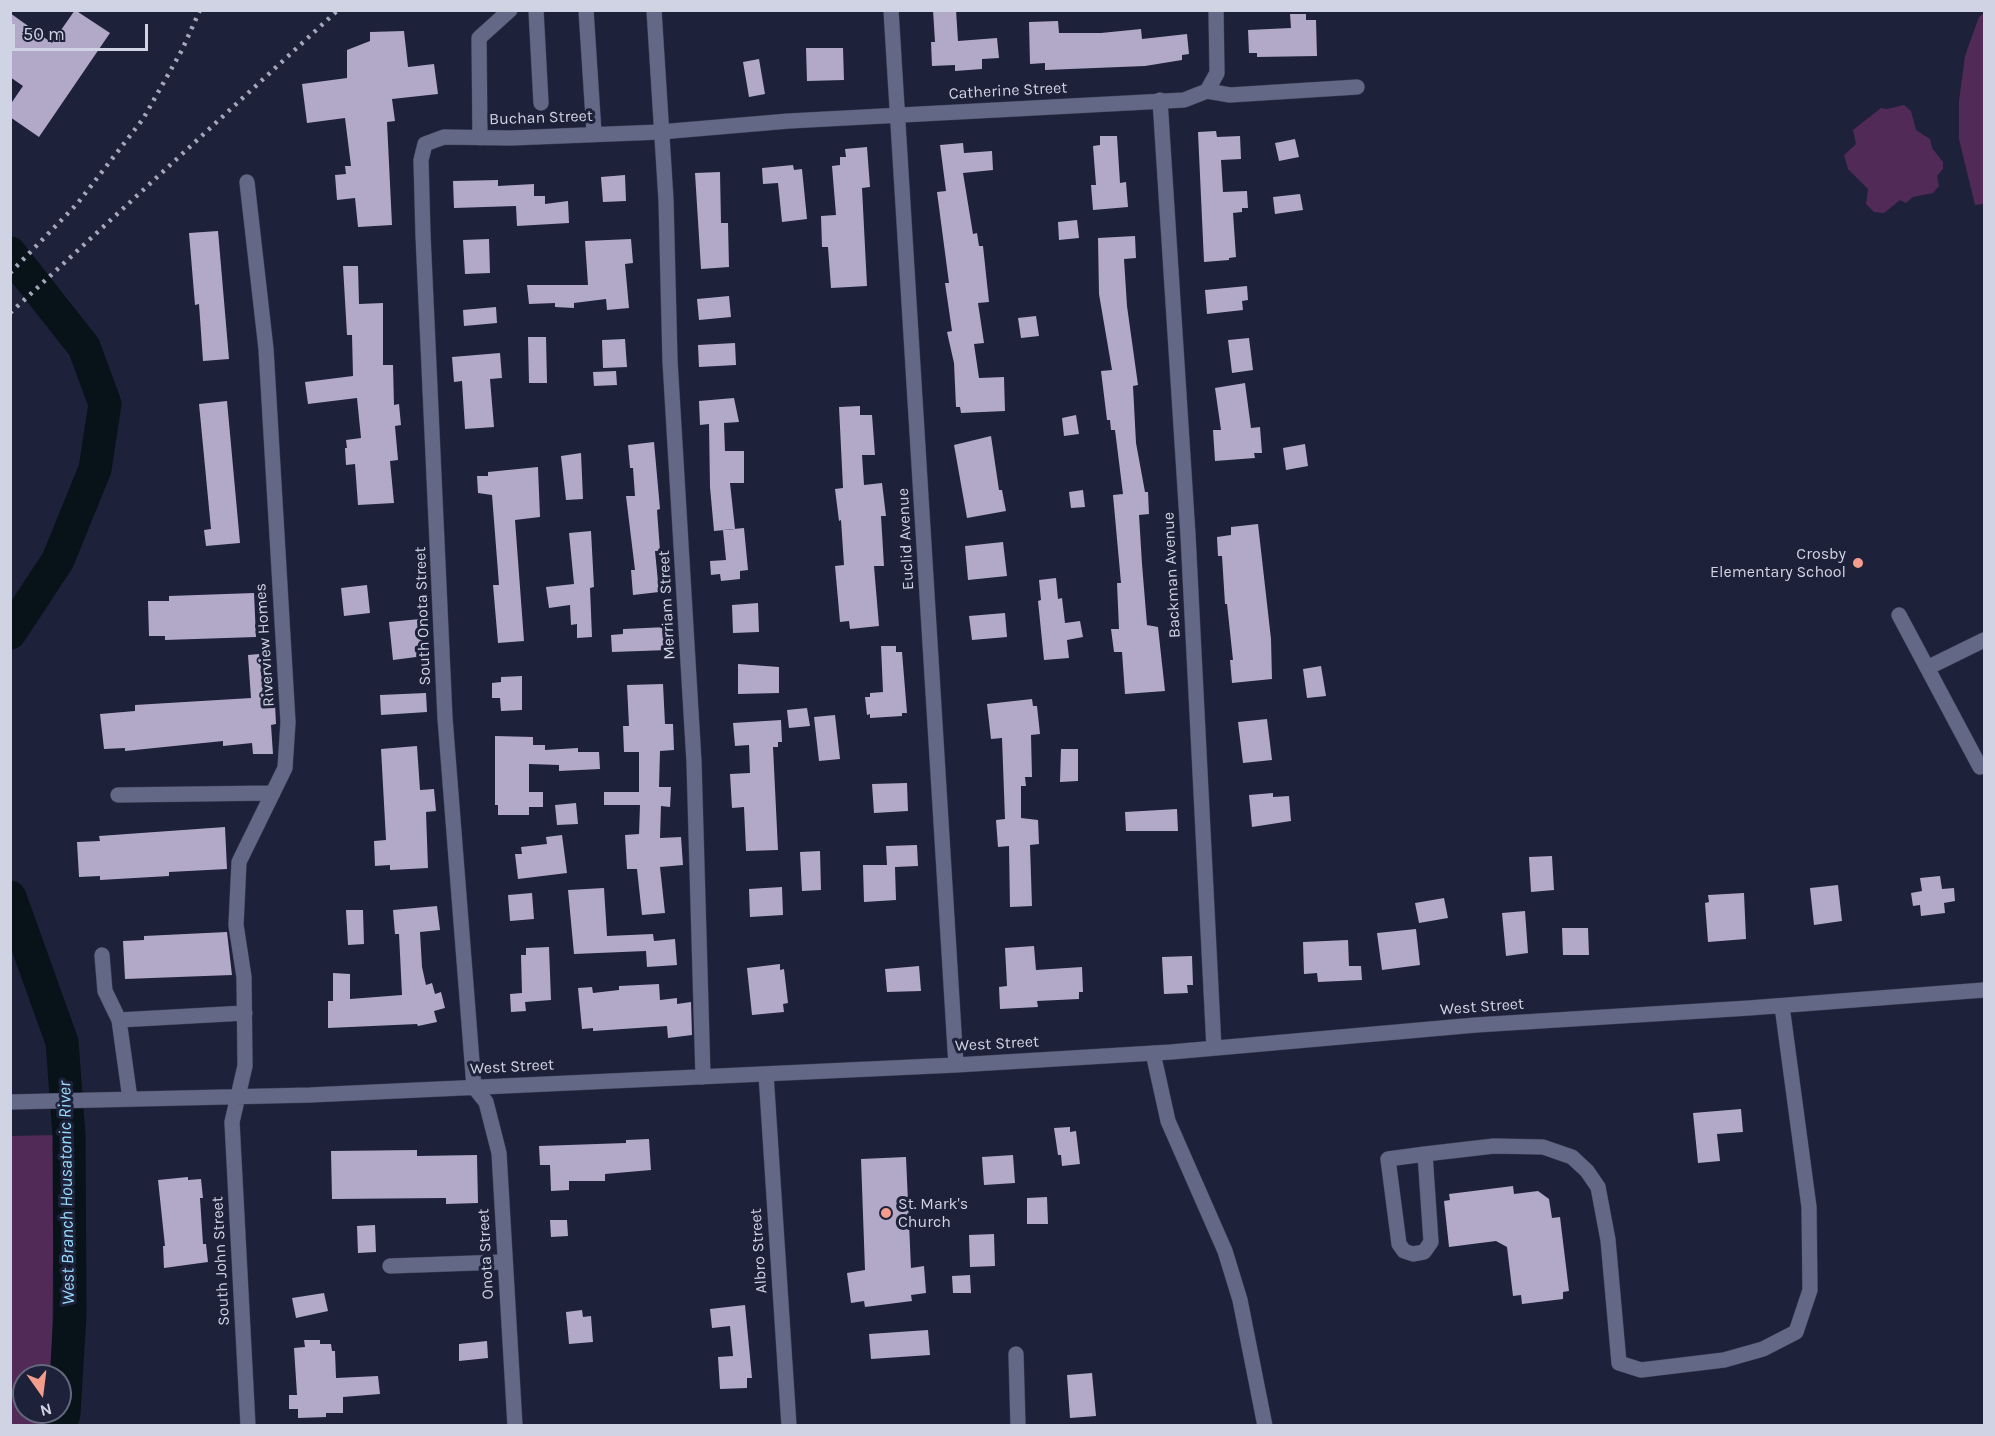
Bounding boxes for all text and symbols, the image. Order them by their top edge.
scale bar [15,12,152,50]
text: 50 m [23,23,65,45]
street label: Catherine Street [948,78,1068,104]
street label: Buchan Street [489,107,593,129]
street label: Euclid Avenue [894,488,918,590]
street label: Backman Avenue [1159,512,1185,638]
place label: Crosby Elementary School [1710,544,1846,582]
street label: South Onota Street [411,546,435,686]
street label: Merriam Street [655,550,679,660]
marker: Crosby Elementary School [1851,556,1865,570]
street label: Riverview Homes [251,582,279,708]
street label: West Street [1439,994,1525,1020]
street label: West Street [954,1032,1040,1056]
street label: West Street [469,1055,555,1079]
water label: West Branch Housatonic River [54,1081,80,1305]
place label: St. Mark's Church [898,1194,968,1232]
street label: South John Street [208,1196,234,1326]
marker: St. Mark's Church [879,1206,893,1220]
street label: Onota Street [474,1208,498,1300]
street label: Albro Street [746,1208,772,1294]
north arrow [12,1364,72,1424]
text: N [38,1399,54,1421]

